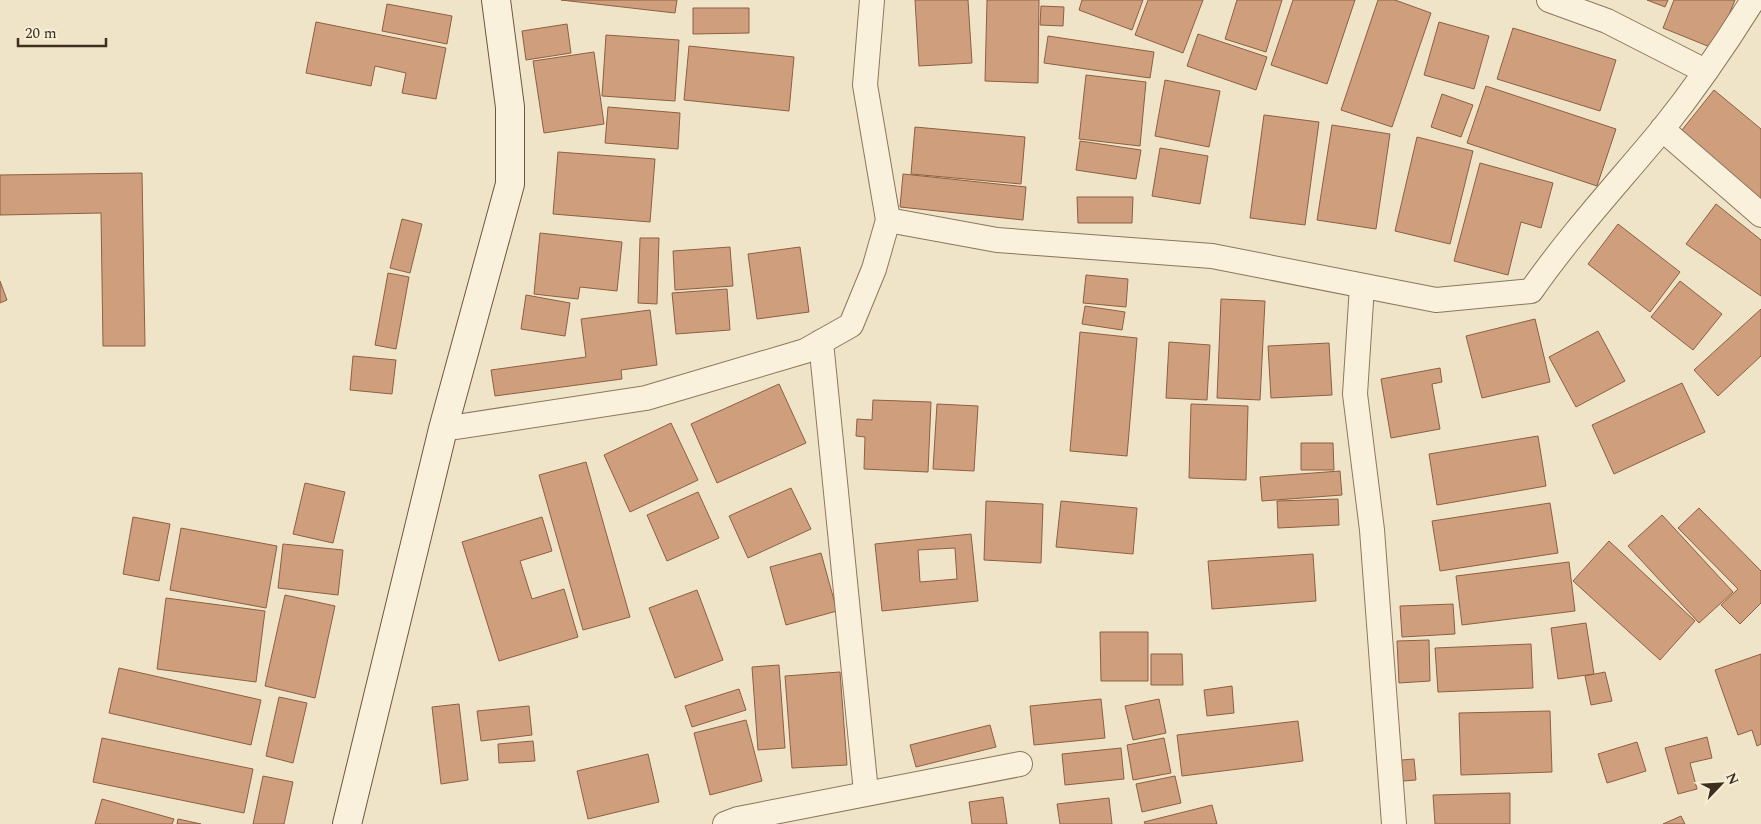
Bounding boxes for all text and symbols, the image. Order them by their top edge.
scale bar [18,15,105,47]
text: 20 m [25,22,57,45]
north arrow [1696,759,1746,809]
text: N [1720,769,1744,788]

